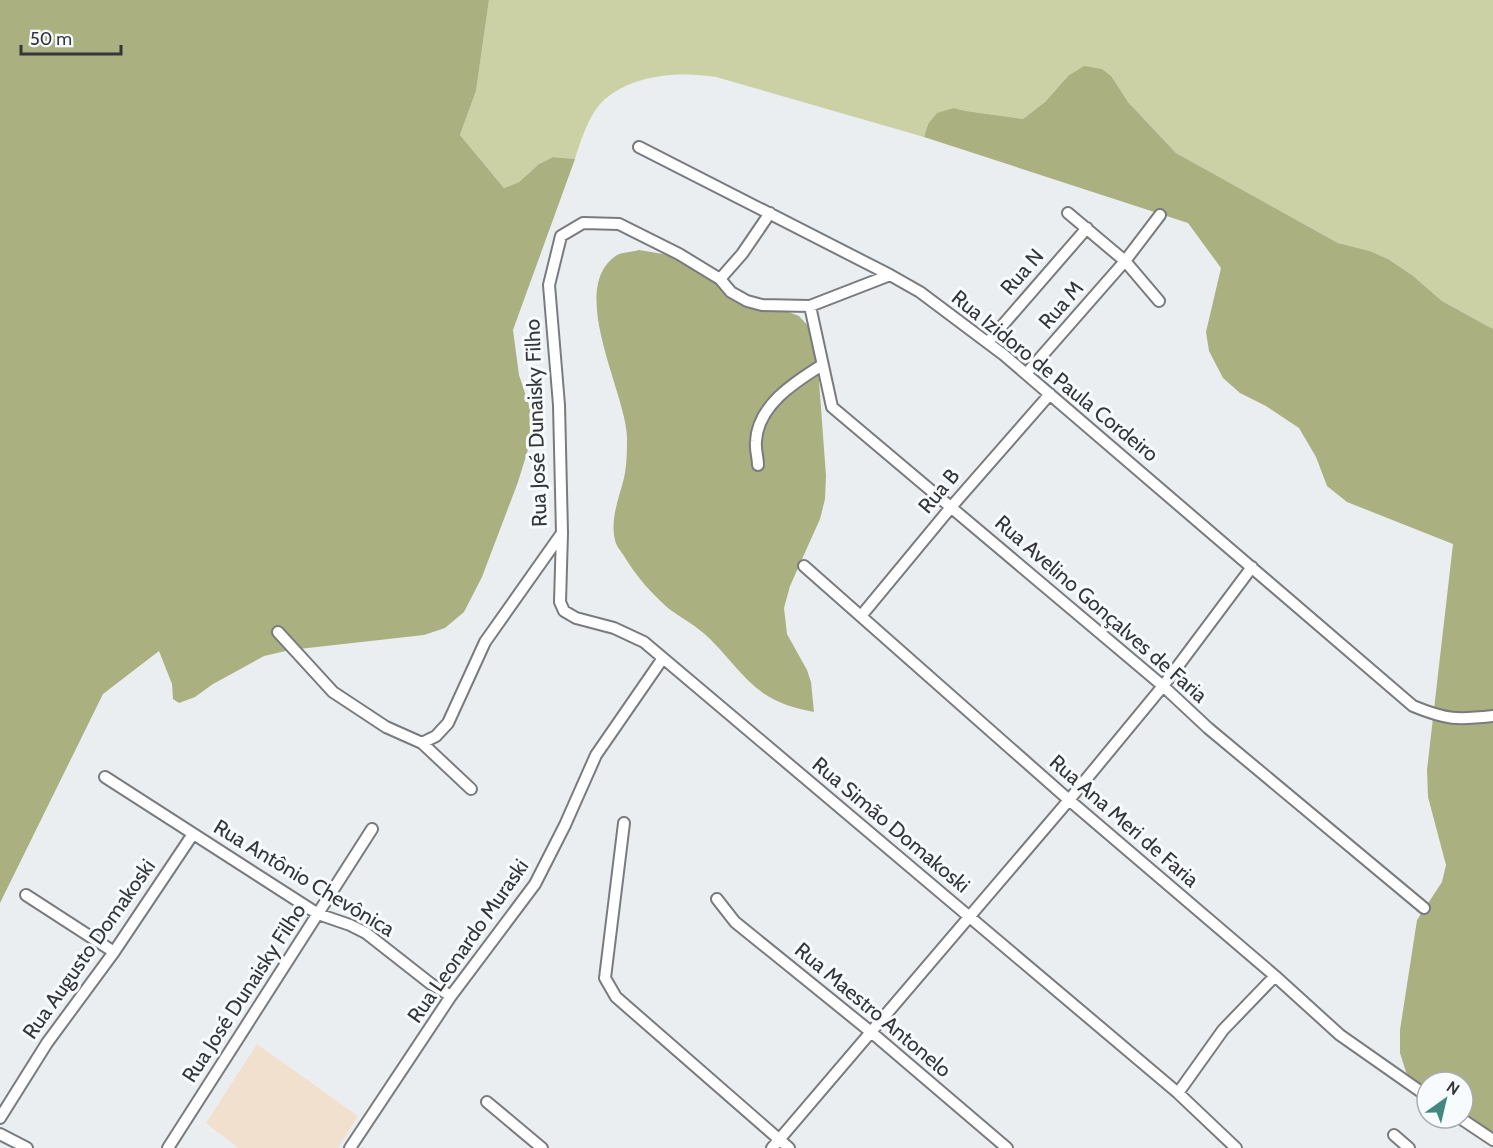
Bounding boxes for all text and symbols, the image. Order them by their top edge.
scale bar [21,18,122,56]
text: 50 m [30,28,72,50]
street label: Rua N [995,243,1048,300]
street label: Rua M [1033,276,1088,334]
street label: Rua Izidoro de Paula Cordeiro [947,285,1164,467]
street label: Rua José Dunaisky Filho [519,319,552,527]
street label: Rua B [913,463,965,518]
street label: Rua Avelino Gonçalves de Faria [990,510,1213,708]
street label: Rua Ana Meri de Faria [1045,749,1204,892]
street label: Rua Simão Domakoski [808,751,975,898]
street label: Rua Antônio Chevônica [209,814,399,941]
street label: Rua Augusto Domakoski [17,854,160,1043]
street label: Rua Leonardo Muraski [402,854,533,1027]
street label: Rua José Dunaisky Filho [176,899,311,1087]
street label: Rua Maestro Antonelo [790,937,957,1082]
north arrow [1415,1070,1475,1130]
text: N [1443,1077,1463,1099]

